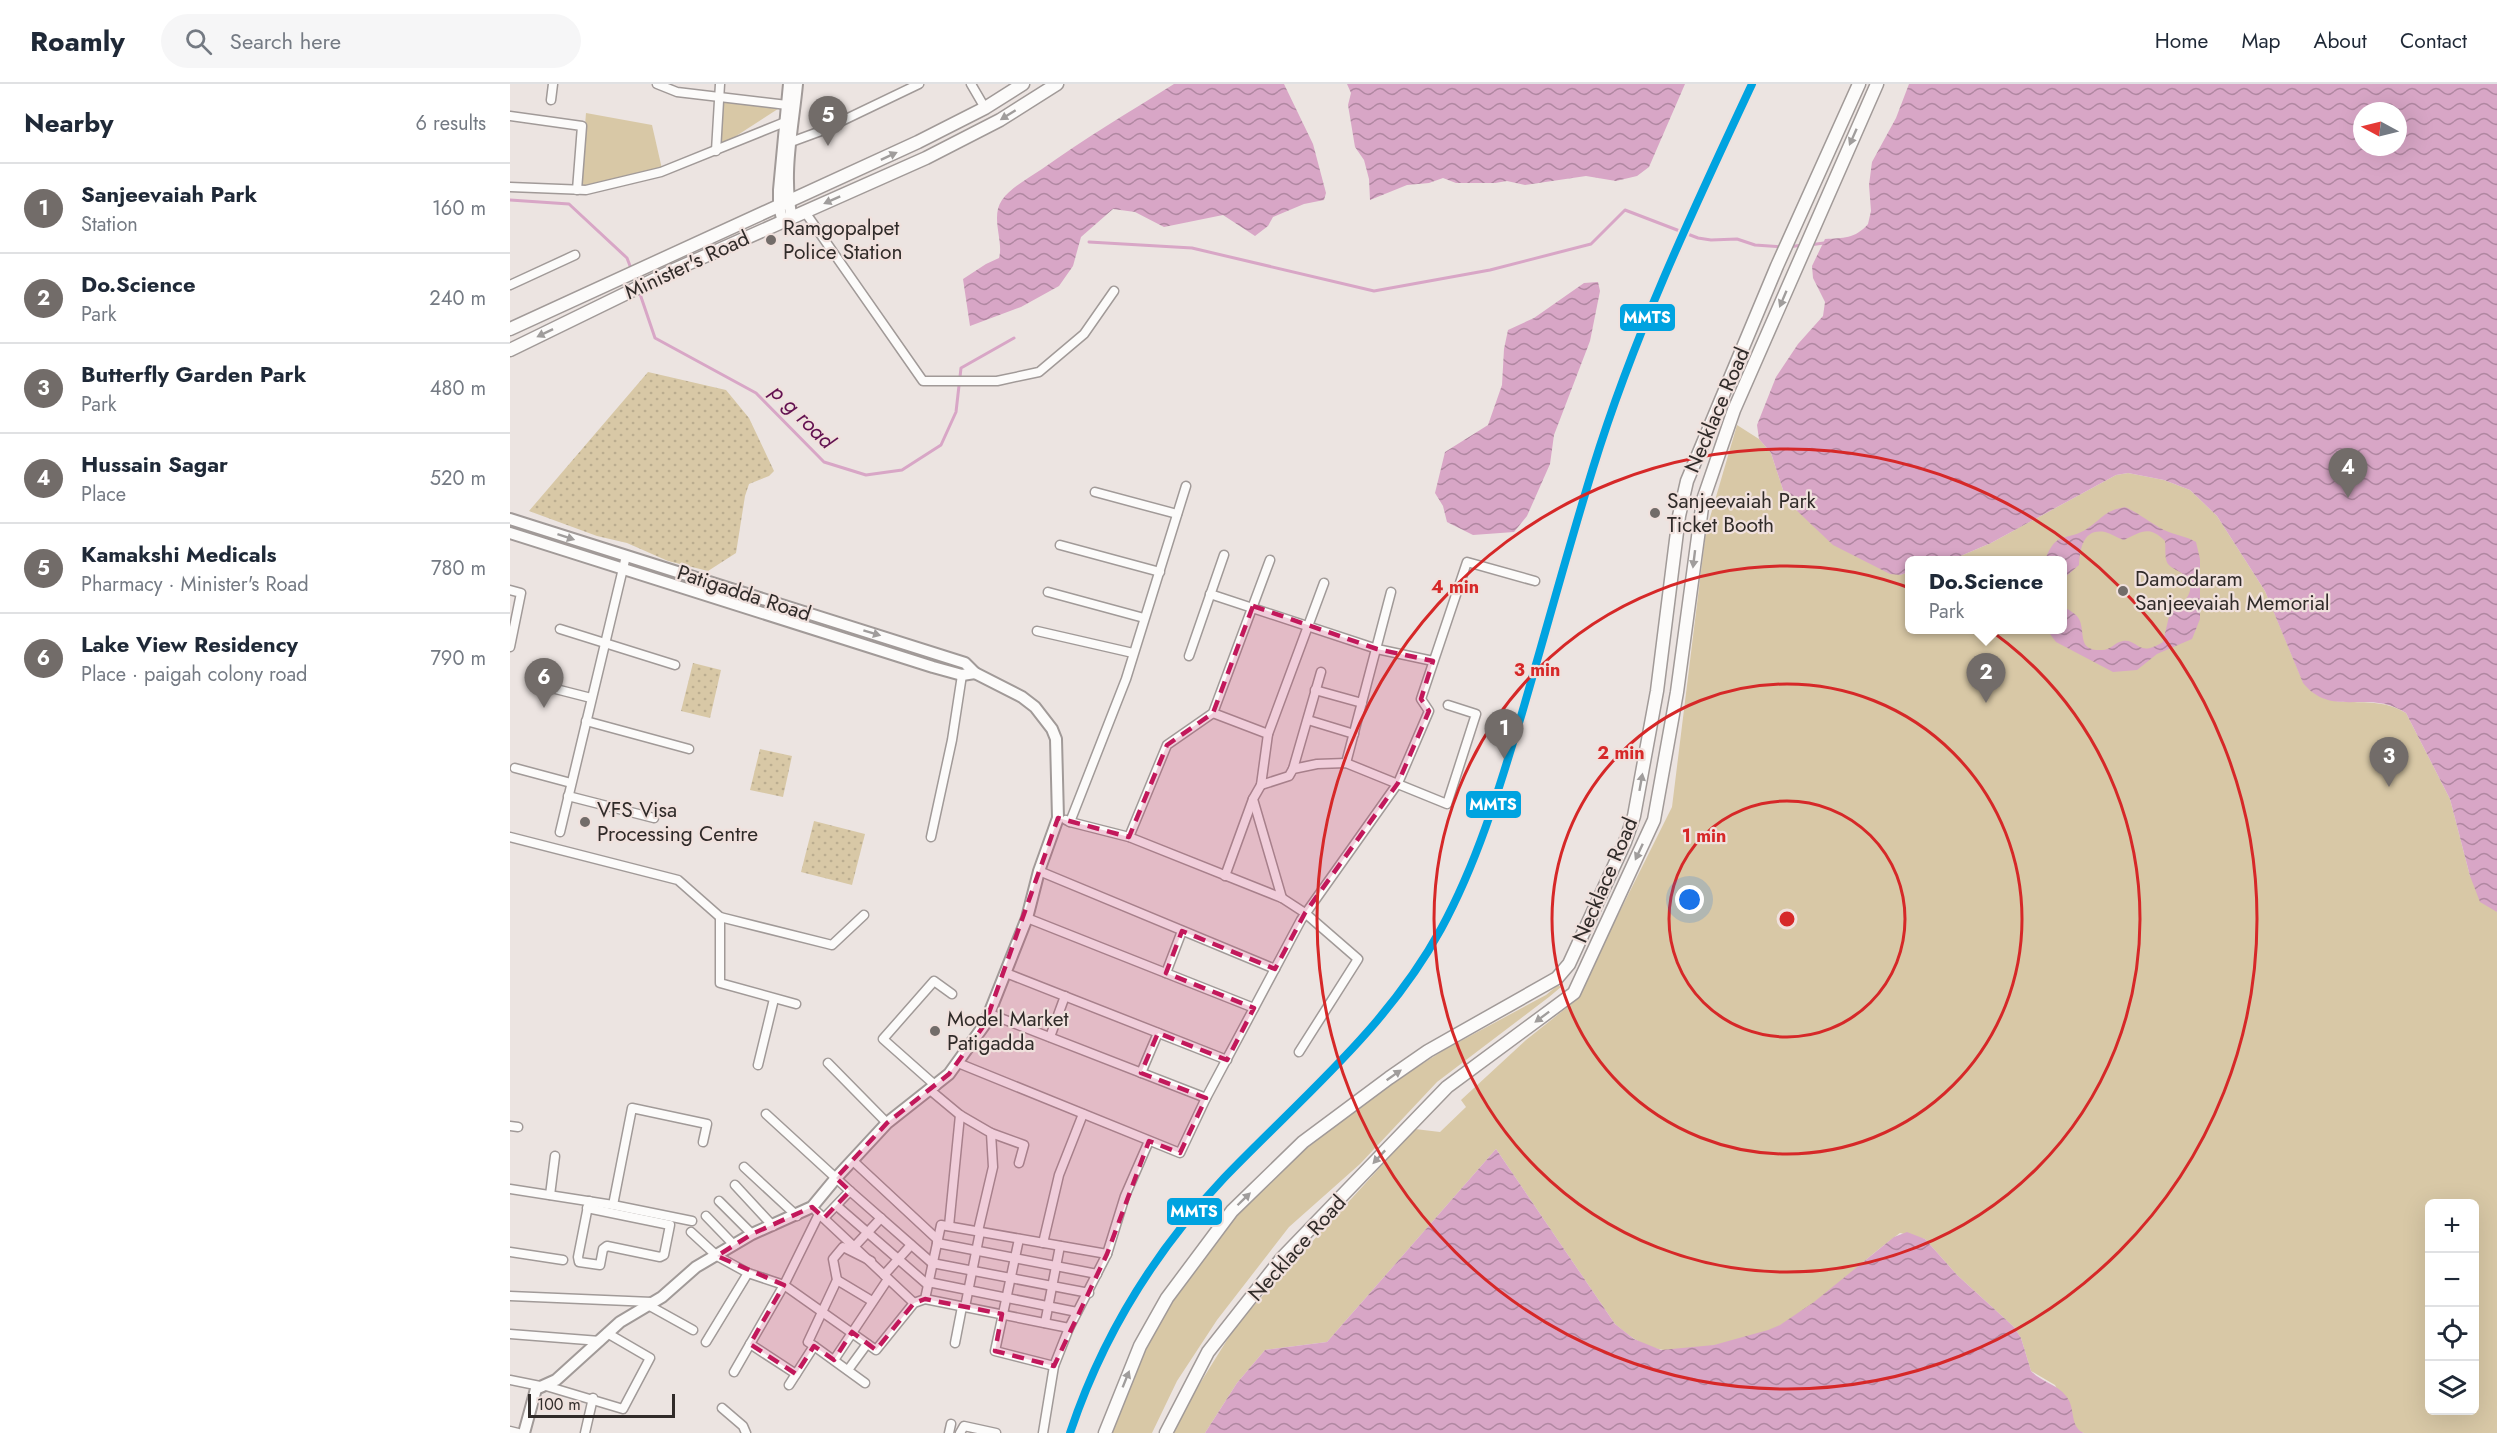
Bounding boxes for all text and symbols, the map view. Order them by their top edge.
search box [161,14,581,68]
text: Roamly [30,21,125,62]
icon: search [182,25,215,58]
text: Search here [230,25,341,57]
text: Home [2155,26,2208,56]
text: Map [2241,26,2281,56]
text: About [2314,26,2367,56]
text: Contact [2400,26,2467,56]
pin: 5 [808,97,848,146]
north arrow [2353,102,2407,156]
text: Nearby [24,104,113,142]
text: 6 results [416,109,486,138]
one-way arrow [1000,110,1016,121]
one-way arrow [1849,129,1858,146]
one-way arrow [881,151,898,160]
text: Sanjeevaiah Park [81,178,257,210]
text: 1 [38,194,49,223]
text: 160 m [432,194,486,223]
one-way arrow [823,195,841,205]
text: Station [81,210,138,239]
place label: Ramgopalpet Police Station [783,213,902,267]
street label: Minister's Road [620,223,754,307]
marker: Ramgopalpet Police Station [764,233,778,247]
text: Do.Science [81,268,196,300]
text: 2 [37,284,50,313]
text: 240 m [429,284,486,313]
one-way arrow [1778,290,1788,308]
text: Park [81,300,117,329]
line badge: MMTS [1619,303,1676,332]
text: MMTS [1623,306,1671,329]
one-way arrow [536,329,553,338]
street label: Necklace Road [1677,343,1757,477]
text: Butterfly Garden Park [81,358,306,390]
text: 3 [37,374,50,403]
text: 480 m [430,374,486,403]
water label: p g road [763,376,844,457]
text: Park [81,390,117,419]
text: Hussain Sagar [81,448,228,480]
pin: 4 [2328,448,2368,498]
text: 4 [37,464,50,493]
text: 520 m [430,464,486,493]
text: Place [81,480,126,509]
place label: Sanjeevaiah Park Ticket Booth [1667,486,1817,540]
marker: Sanjeevaiah Park Ticket Booth [1648,506,1662,520]
one-way arrow [557,532,575,542]
text: Kamakshi Medicals [81,538,277,570]
one-way arrow [1690,549,1699,568]
text: 5 [37,554,50,583]
text: 780 m [431,554,486,583]
popup [1905,556,2067,634]
street label: Patigadda Road [673,557,815,629]
place label: Damodaram Sanjeevaiah Memorial [2135,564,2330,618]
text: Do.Science [1929,565,2043,597]
text: Pharmacy · Minister's Road [81,570,309,599]
text: 4 min [1431,574,1479,600]
marker: Damodaram Sanjeevaiah Memorial [2116,584,2130,598]
text: Park [1929,597,1964,626]
text: Lake View Residency [81,628,298,660]
one-way arrow [863,629,881,638]
text: 6 [37,644,50,673]
text: 790 m [430,644,486,673]
pin: 2 [1966,654,2006,703]
text: 3 min [1514,657,1560,683]
pin: 6 [525,658,564,708]
text: Place · paigah colony road [81,660,307,689]
pin: 1 [1484,710,1524,759]
pin: 3 [2370,738,2408,787]
text: 2 min [1597,740,1645,766]
one-way arrow [1636,773,1645,792]
line badge: MMTS [1465,790,1522,819]
text: MMTS [1469,793,1517,816]
place label: VFS Visa Processing Centre [597,795,758,849]
street label: Necklace Road [1565,813,1645,947]
marker: VFS Visa Processing Centre [578,815,592,829]
text: 1 min [1682,823,1726,849]
one-way arrow [1634,844,1643,861]
your location [1675,885,1704,914]
centre of rings [1777,909,1797,929]
place label: Model Market Patigadda [947,1004,1069,1058]
one-way arrow [1534,1011,1550,1023]
marker: Model Market Patigadda [928,1024,942,1038]
one-way arrow [1385,1069,1401,1081]
one-way arrow [1372,1150,1386,1165]
street label: Necklace Road [1241,1188,1353,1308]
one-way arrow [1236,1193,1251,1206]
line badge: MMTS [1166,1197,1223,1226]
map controls [2425,1199,2479,1415]
button: + [2425,1199,2479,1253]
text: MMTS [1170,1200,1218,1223]
button: − [2425,1253,2479,1307]
button: locate [2425,1307,2479,1361]
button: layers [2425,1361,2479,1415]
one-way arrow [1121,1369,1131,1387]
scale bar [528,1391,675,1418]
text: 100 m [537,1393,581,1416]

